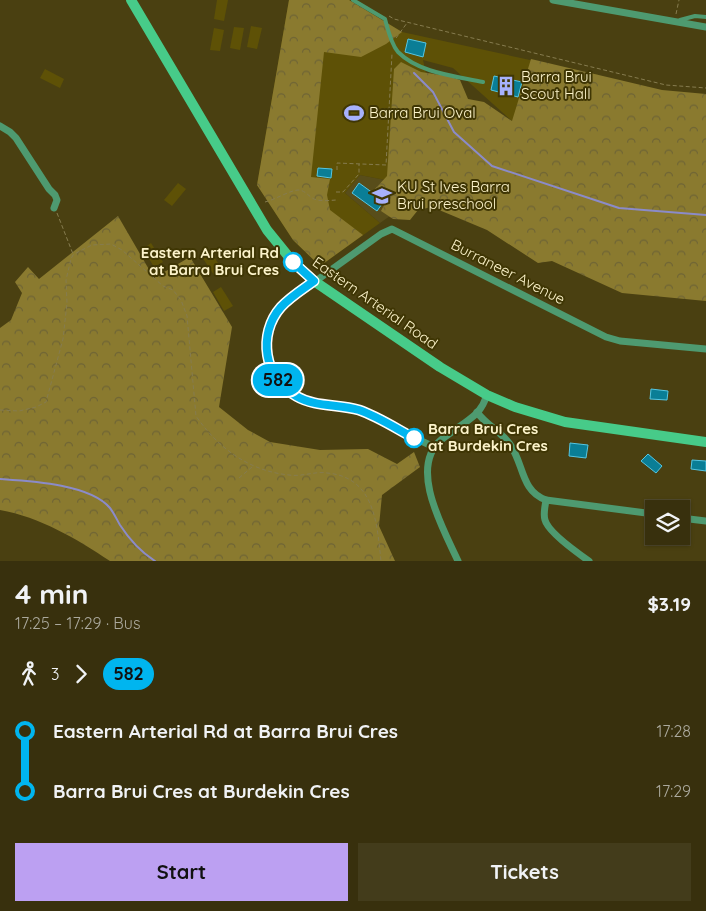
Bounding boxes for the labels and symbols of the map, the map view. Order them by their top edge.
place label: Barra Brui Scout Hall [521,67,592,103]
building icon: Barra Brui Scout Hall [495,75,517,97]
sports icon: Barra Brui Oval [343,102,365,124]
place label: Barra Brui Oval [369,103,476,122]
place label: KU St Ives Barra Brui preschool [397,177,510,213]
school or university icon: KU St Ives Barra Brui preschool [371,185,393,207]
street label: Burraneer Avenue [448,235,568,309]
place label: Eastern Arterial Rd at Barra Brui Cres [141,243,279,279]
marker: Eastern Arterial Rd at Barra Brui Cres [283,252,303,272]
street label: Eastern Arterial Road [309,252,442,353]
line badge: 582 [249,364,307,396]
place label: Barra Brui Cres at Burdekin Cres [428,419,548,455]
marker: Barra Brui Cres at Burdekin Cres [404,428,424,448]

